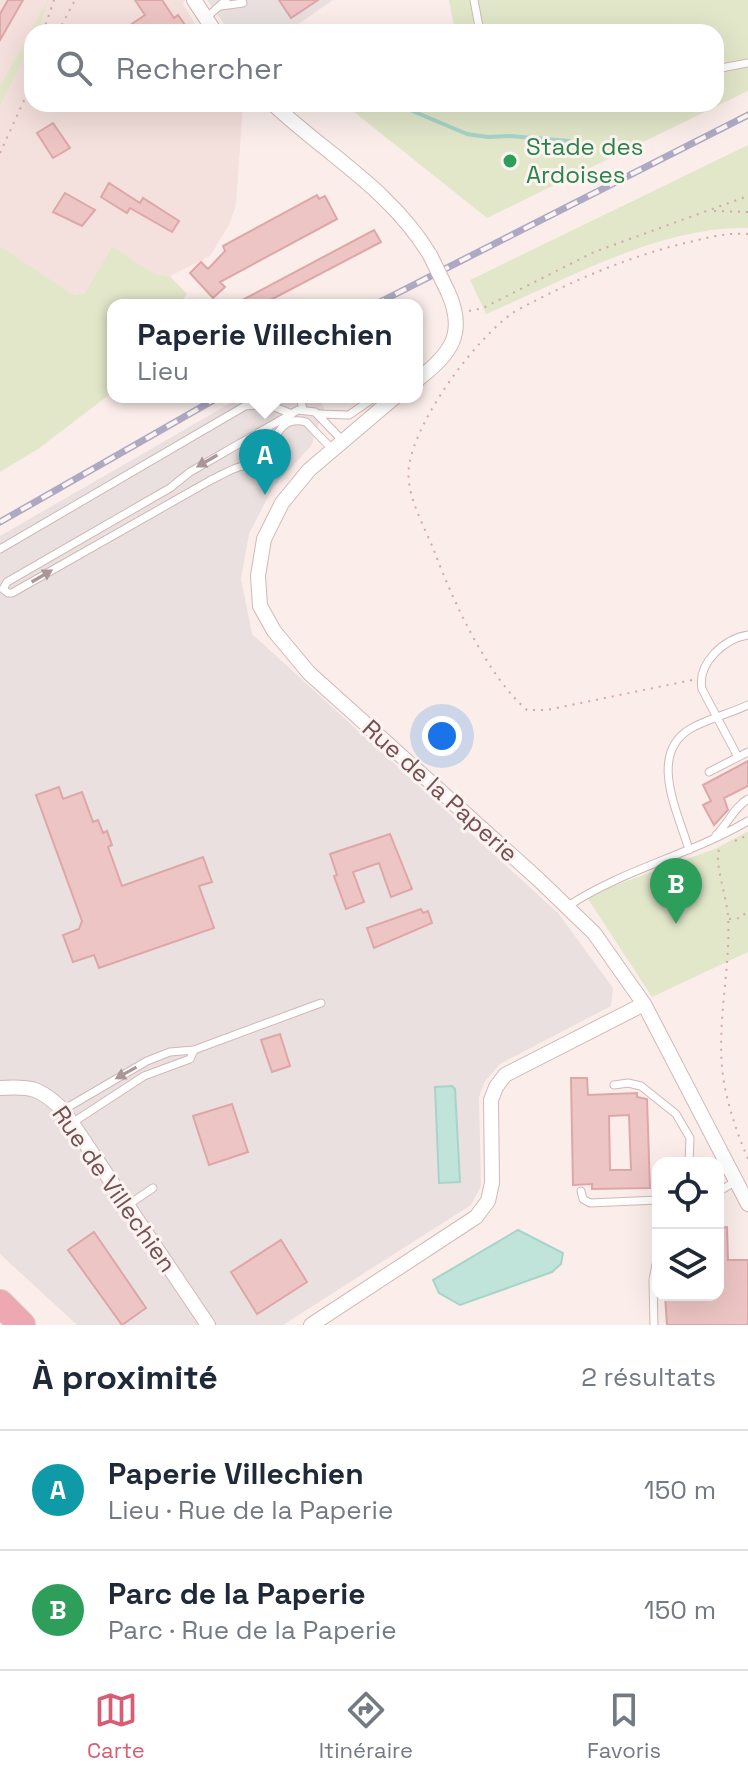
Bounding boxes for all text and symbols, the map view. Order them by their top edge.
search box [24,24,724,112]
icon: search [52,46,96,90]
text: Rechercher [116,49,283,88]
place label: Stade des Ardoises [526,131,643,190]
marker: Stade des Ardoises [501,152,519,170]
popup [107,299,423,403]
text: Paperie Villechien [137,315,393,354]
text: Lieu [137,354,189,388]
pin: A [239,429,291,495]
one-way arrow [196,454,218,468]
one-way arrow [31,569,53,583]
street label: Rue de la Paperie [356,713,525,869]
your location [422,716,462,756]
pin: B [650,858,702,924]
one-way arrow [115,1065,137,1079]
street label: Rue de Villechien [45,1099,183,1278]
map controls [652,1157,724,1301]
button: locate [652,1157,724,1229]
button: layers [652,1229,724,1301]
text: À proximité [32,1356,218,1399]
text: 2 résultats [581,1360,716,1394]
text: Paperie Villechien [108,1454,364,1493]
text: A [50,1473,66,1507]
text: 150 m [644,1473,716,1507]
text: Lieu · Rue de la Paperie [108,1493,393,1527]
text: Parc de la Paperie [108,1574,366,1613]
text: B [49,1593,67,1627]
text: 150 m [644,1593,716,1627]
text: Parc · Rue de la Paperie [108,1613,397,1647]
tab: Carte [87,1688,145,1764]
tab: Itinéraire [319,1688,413,1764]
tab: Favoris [587,1688,661,1764]

